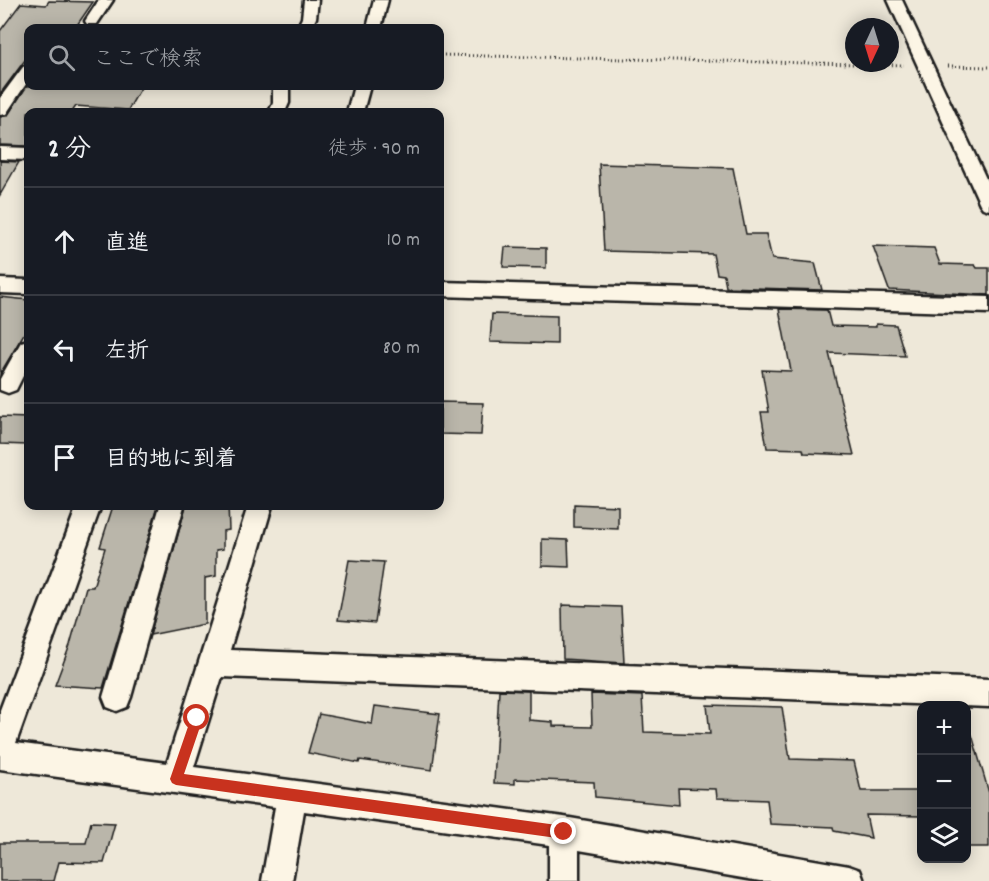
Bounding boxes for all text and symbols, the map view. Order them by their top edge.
north arrow [845,18,899,72]
search box [24,24,444,90]
icon: search [45,41,78,74]
text: ここで検索 [93,45,203,76]
text: 2 分 [48,132,91,169]
text: 徒歩 · 90 m [328,136,420,164]
icon: ahead [48,225,81,258]
text: 10 m [386,227,420,255]
text: 直進 [105,229,149,260]
icon: left [48,333,81,366]
text: 80 m [383,335,420,363]
text: 左折 [105,337,149,368]
icon: arrive [48,441,81,474]
text: 目的地に到着 [105,445,237,476]
map controls [917,701,971,863]
button: + [917,701,971,755]
route start [183,704,209,730]
button: − [917,755,971,809]
button: layers [917,809,971,863]
route end [550,818,576,844]

